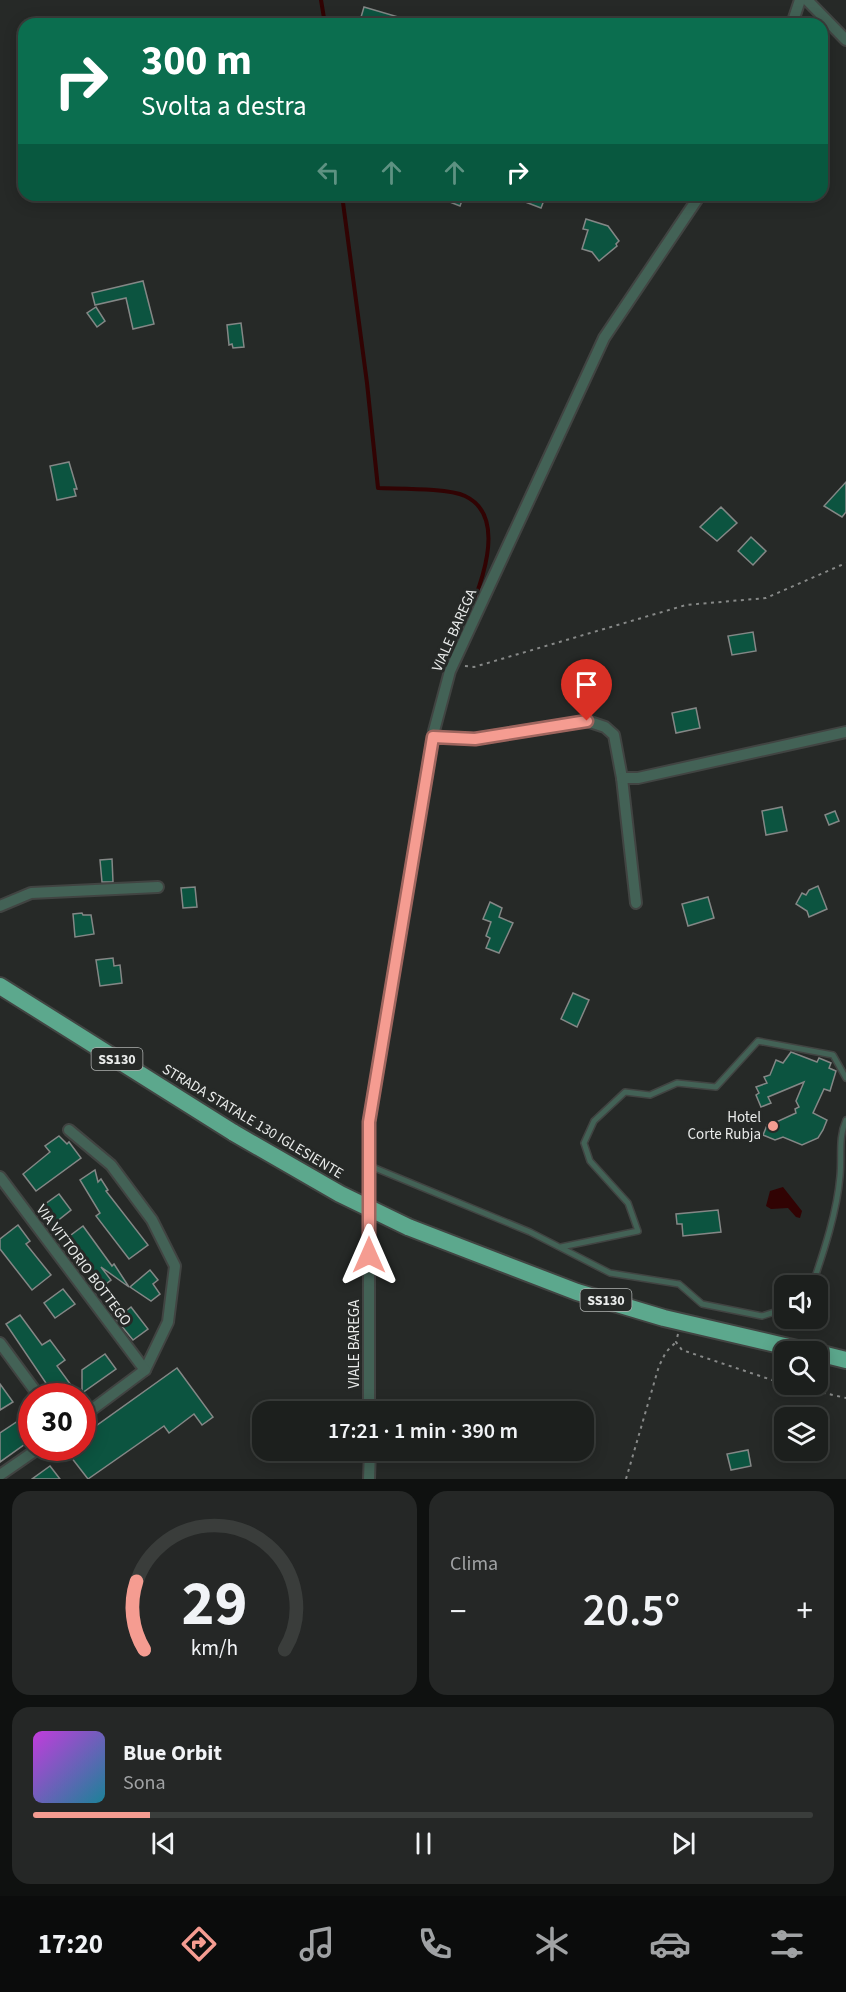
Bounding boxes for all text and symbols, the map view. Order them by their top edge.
text: 300 m [141,31,252,91]
icon: right [42,42,120,120]
text: Svolta a destra [141,87,307,126]
icon: left [312,156,345,189]
icon: ahead [375,156,408,189]
icon: ahead [438,156,471,189]
icon: right [501,156,534,189]
street label: VIALE BAREGA [427,585,482,675]
pin [561,659,612,721]
icon: arrive [570,668,603,701]
road number: SS130 [92,1048,142,1070]
street label: STRADA STATALE 130 IGLESIENTE [158,1059,347,1184]
place label: Hotel Corte Rubja [688,1107,761,1145]
marker: Hotel Corte Rubja [766,1119,780,1133]
street label: VIA VITTORIO BOTTEGO [31,1200,136,1330]
position arrow [337,1223,401,1287]
map controls [774,1275,828,1461]
button: sound [774,1275,828,1329]
road number: SS130 [580,1289,632,1311]
street label: VIALE BAREGA [344,1299,365,1388]
button: search [774,1341,828,1395]
speed limit sign: 30 [18,1383,96,1461]
button: layers [774,1407,828,1461]
text: 17:21 · 1 min · 390 m [328,1415,518,1447]
text: Clima [450,1550,498,1578]
text: 29 [182,1560,247,1649]
text: 20.5° [583,1579,680,1643]
text: − [450,1588,466,1635]
text: + [797,1588,813,1635]
text: km/h [191,1633,238,1664]
text: Blue Orbit [123,1737,222,1769]
text: Sona [123,1769,166,1797]
icon: previous [147,1827,180,1860]
icon: pause [407,1827,440,1860]
icon: next [667,1827,700,1860]
icon: directions [178,1923,220,1965]
icon: music [296,1923,338,1965]
icon: phone [414,1923,456,1965]
icon: climate [531,1923,573,1965]
icon: car [649,1923,691,1965]
icon: filters [766,1923,808,1965]
text: 17:20 [38,1925,103,1964]

